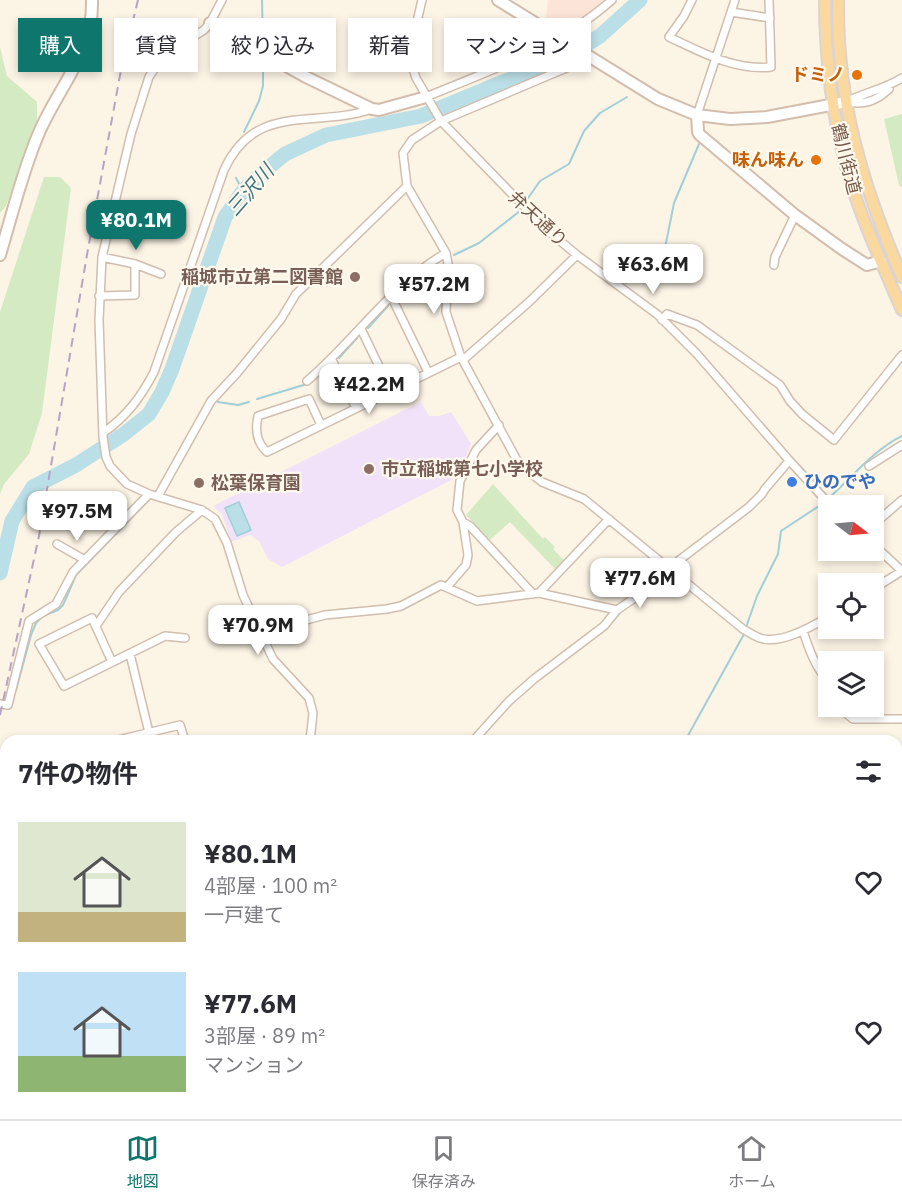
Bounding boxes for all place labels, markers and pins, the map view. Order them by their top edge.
place label: ドミノ [791,63,845,86]
marker: ドミノ [850,68,864,82]
place label: 味ん味ん [732,148,804,171]
marker: 味ん味ん [809,153,823,167]
pin: ¥80.1M [87,200,185,251]
pin: ¥63.6M [604,244,702,295]
pin: ¥57.2M [385,264,483,315]
place label: 稲城市立第二図書館 [181,265,343,288]
marker: 稲城市立第二図書館 [348,270,362,284]
pin: ¥42.2M [320,364,418,415]
place label: 市立稲城第七小学校 [381,457,543,480]
marker: 市立稲城第七小学校 [362,462,376,476]
place label: ひのでや [804,470,876,493]
place label: 松葉保育園 [211,471,301,494]
marker: ひのでや [785,475,799,489]
marker: 松葉保育園 [192,476,206,490]
pin: ¥97.5M [28,491,126,542]
pin: ¥77.6M [591,558,689,609]
pin: ¥70.9M [209,605,307,656]

